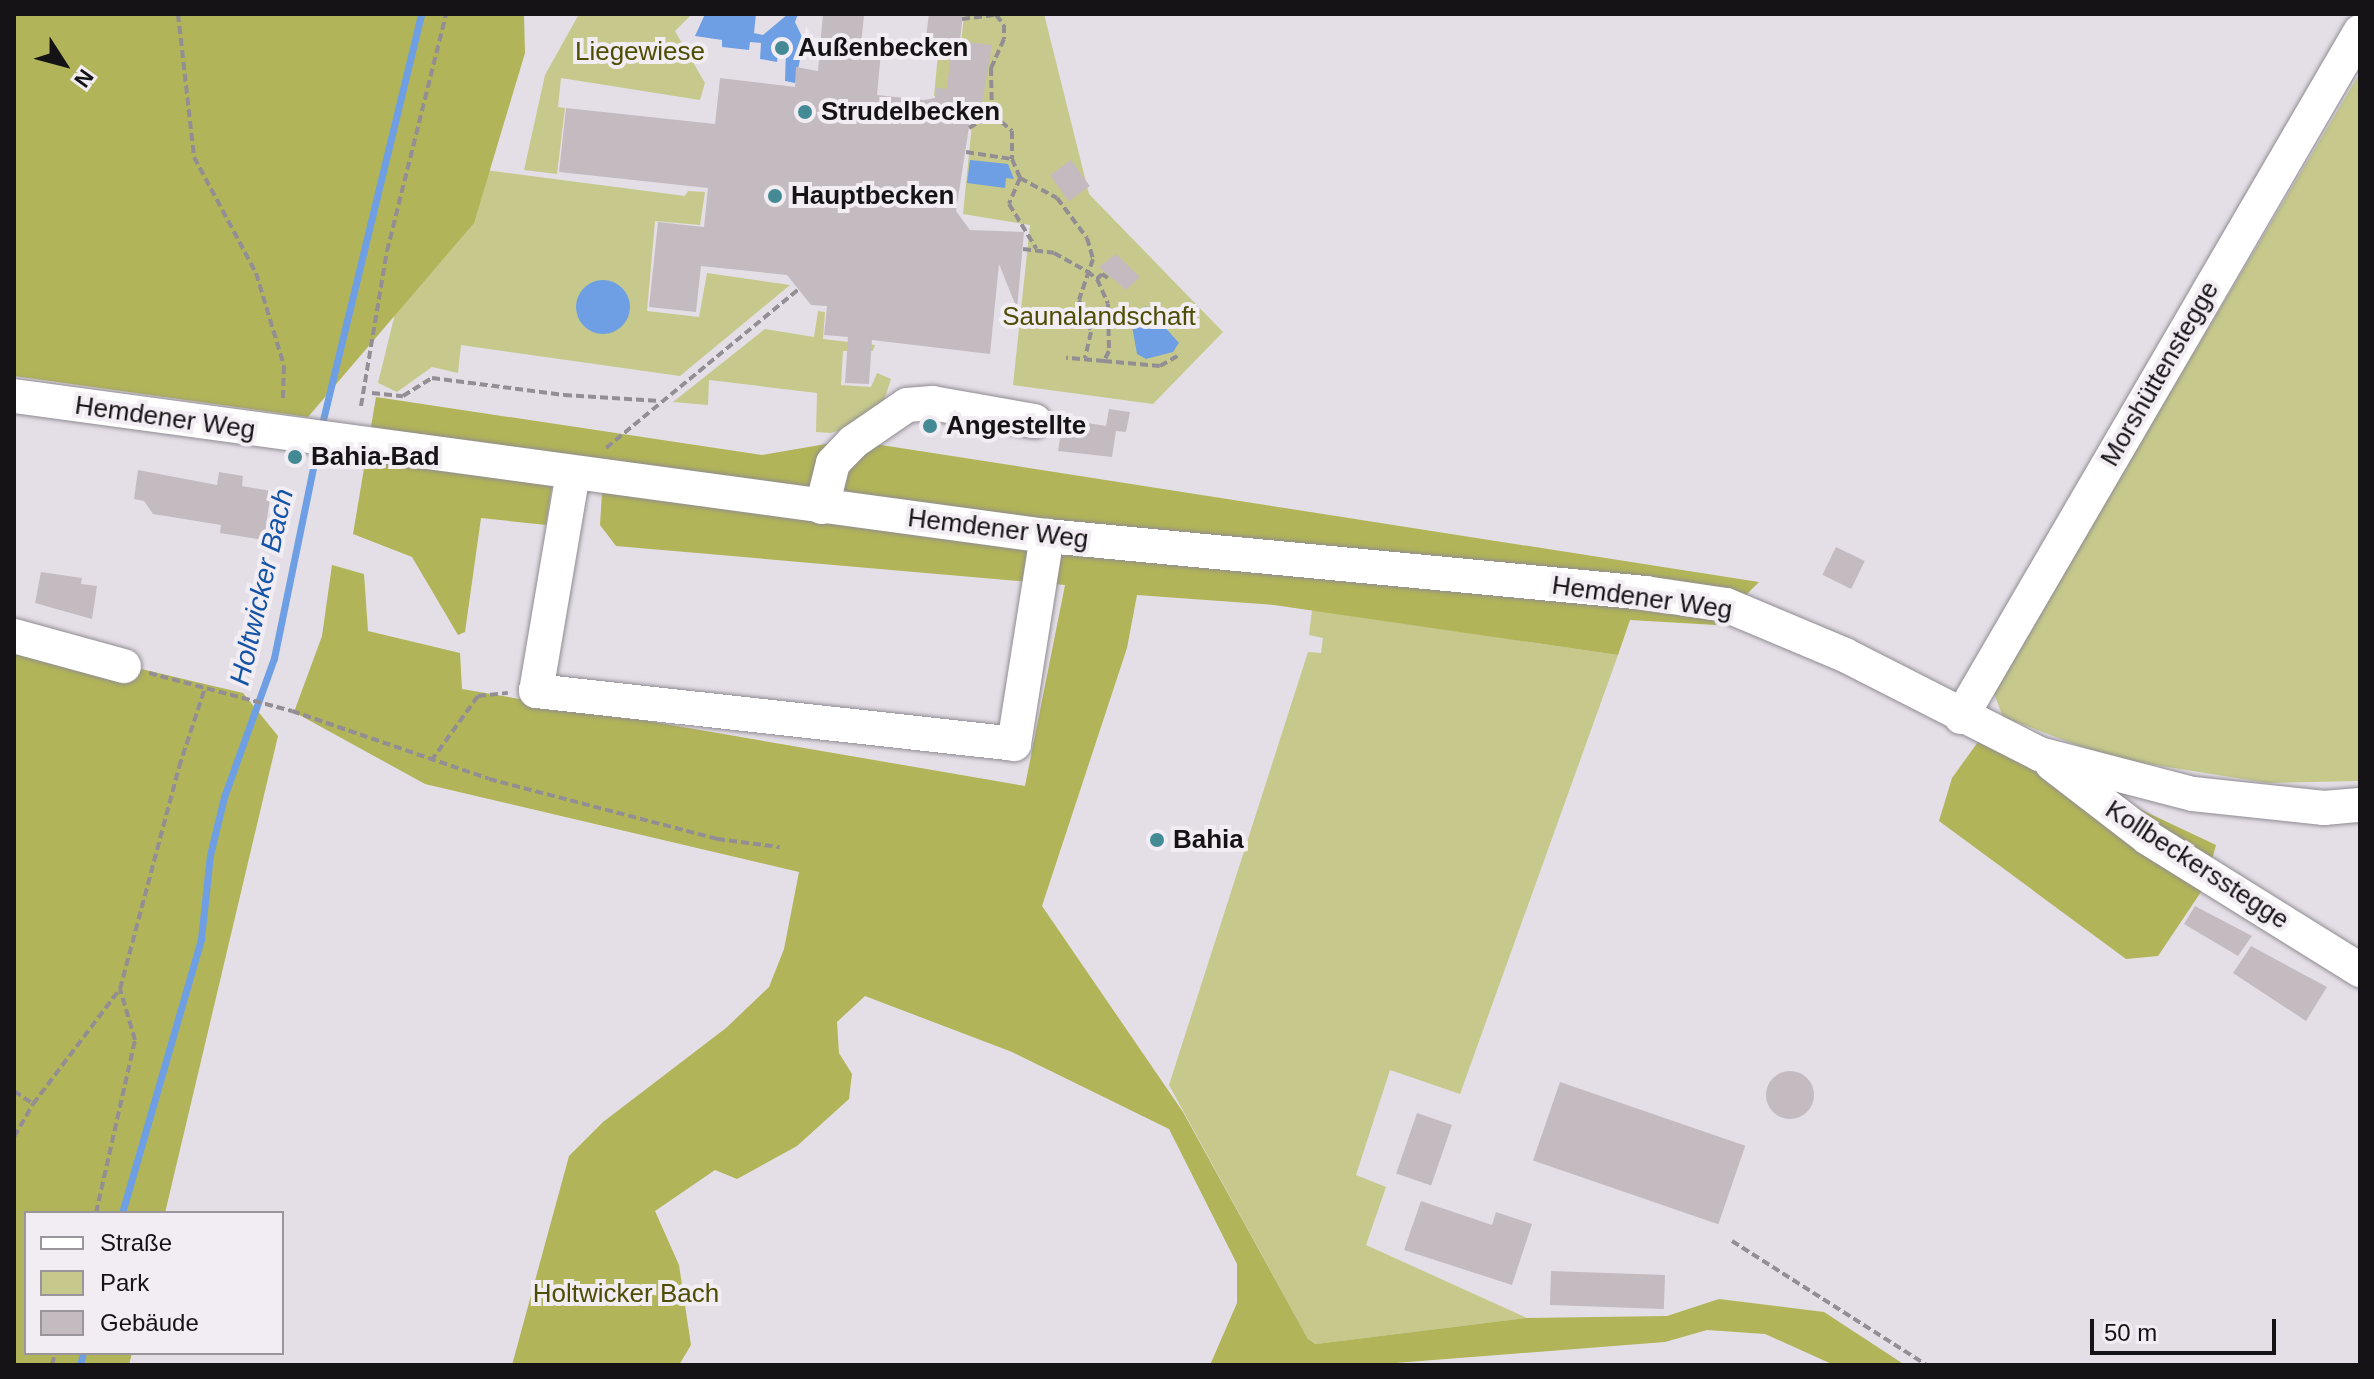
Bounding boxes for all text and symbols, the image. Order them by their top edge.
north arrow [24,24,104,104]
place label: Außenbecken [798,32,968,64]
park label: Liegewiese [575,36,705,68]
marker: Außenbecken [773,39,791,57]
text: N [69,65,99,92]
place label: Strudelbecken [821,96,1000,128]
marker: Strudelbecken [796,103,814,121]
place label: Hauptbecken [791,180,954,212]
marker: Hauptbecken [766,187,784,205]
street label: Morshüttenstegge [2094,276,2226,472]
park label: Saunalandschaft [1002,301,1196,333]
street label: Hemdener Weg [73,390,257,446]
place label: Angestellte [946,410,1086,442]
marker: Angestellte [921,417,939,435]
place label: Bahia-Bad [311,441,440,473]
marker: Bahia-Bad [286,448,304,466]
water label: Holtwicker Bach [223,485,301,689]
street label: Hemdener Weg [906,502,1090,556]
street label: Hemdener Weg [1550,570,1734,626]
street label: Kollbeckersstegge [2099,794,2295,936]
place label: Bahia [1173,824,1244,856]
marker: Bahia [1148,831,1166,849]
legend [24,1211,284,1355]
text: Straße [100,1229,172,1256]
text: Park [100,1269,149,1296]
park label: Holtwicker Bach [533,1278,719,1310]
scale bar [2094,1303,2280,1353]
text: Gebäude [100,1309,199,1336]
text: 50 m [2104,1319,2157,1346]

